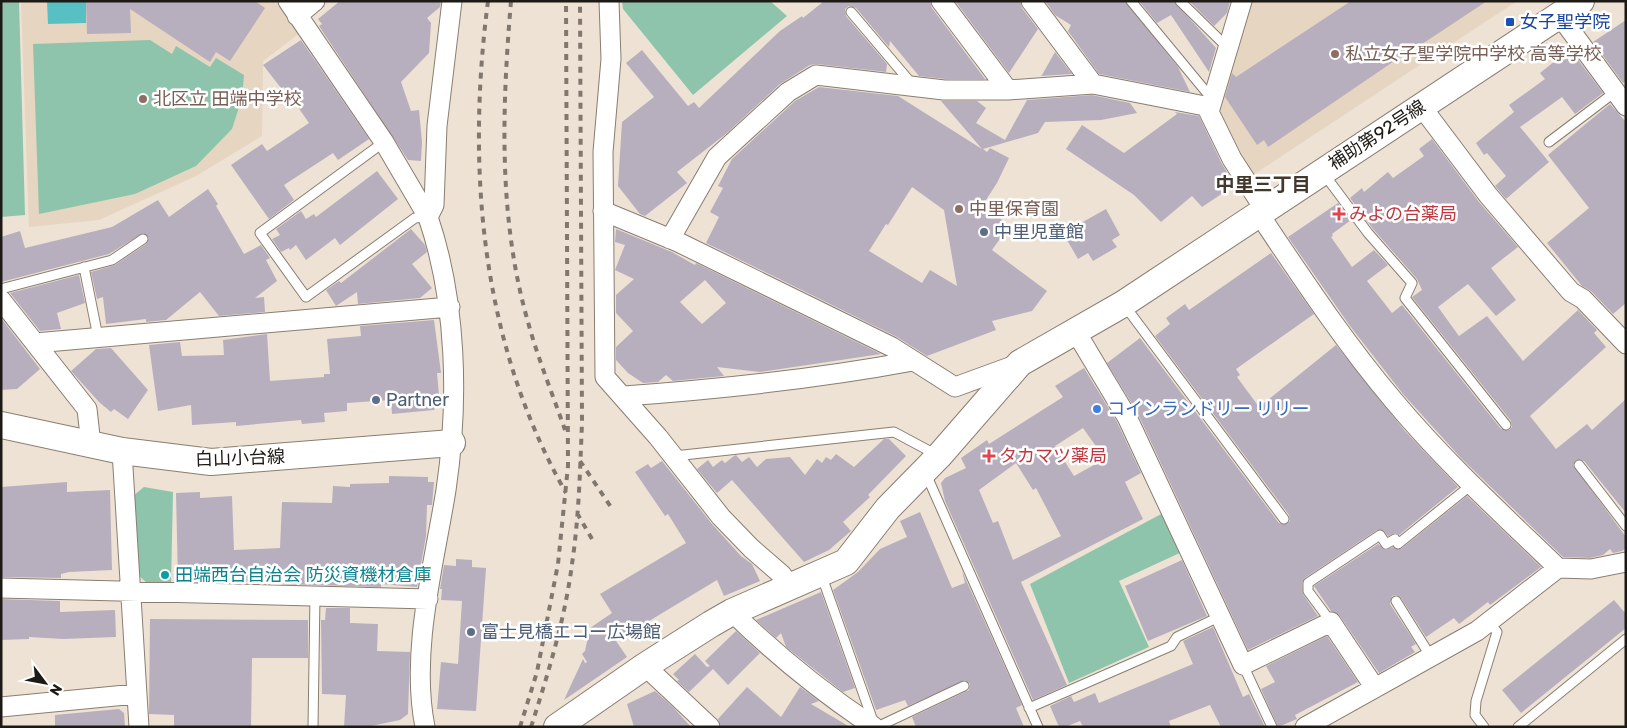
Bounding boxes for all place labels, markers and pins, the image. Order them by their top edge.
place label: 女子聖学院 [1520,11,1610,33]
marker: 女子聖学院 [1504,16,1516,28]
place label: 私立女子聖学院中学校 高等学校 [1345,43,1601,65]
marker: 私立女子聖学院中学校 高等学校 [1329,48,1341,60]
place label: 北区立 田端中学校 [153,88,301,110]
marker: 北区立 田端中学校 [137,93,149,105]
place label: 中里保育園 [969,198,1059,220]
marker: 中里保育園 [953,203,965,215]
place label: みよの台薬局 [1349,203,1457,225]
marker: みよの台薬局 [1333,208,1345,220]
place label: 中里児童館 [994,221,1084,243]
marker: 中里児童館 [978,226,990,238]
place label: Partner [386,389,449,411]
marker: Partner [370,394,382,406]
place label: コインランドリー リリー [1107,398,1309,420]
marker: コインランドリー リリー [1091,403,1103,415]
place label: タカマツ薬局 [999,445,1107,467]
marker: タカマツ薬局 [983,450,995,462]
place label: 田端西台自治会 防災資機材倉庫 [175,564,431,586]
marker: 田端西台自治会 防災資機材倉庫 [159,569,171,581]
place label: 富士見橋エコー広場館 [481,621,661,643]
marker: 富士見橋エコー広場館 [465,626,477,638]

